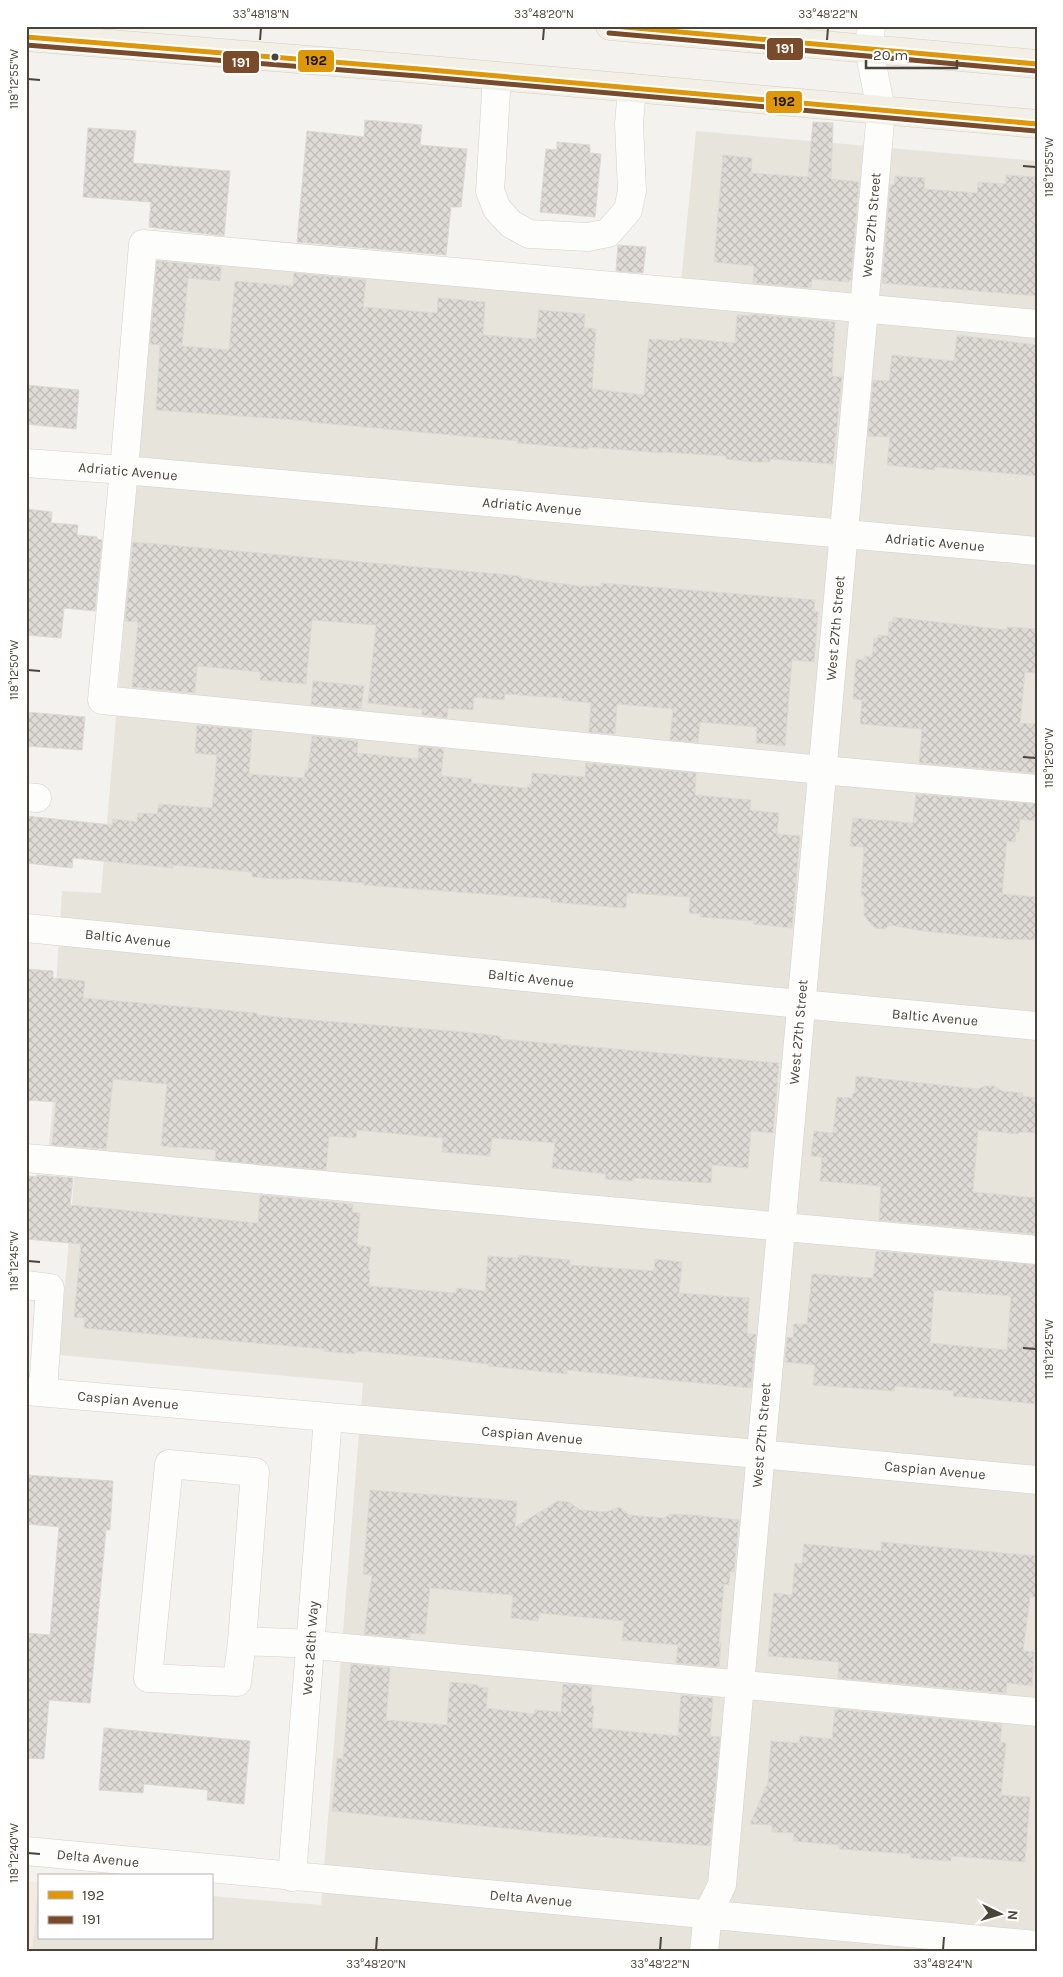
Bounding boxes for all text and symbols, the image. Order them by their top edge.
text: 33°48'18"N [232,7,290,21]
text: 33°48'20"N [514,7,574,21]
text: 33°48'22"N [798,7,858,21]
line badge: 191 [766,37,804,61]
scale bar [866,38,957,70]
text: 191 [776,40,794,57]
text: 20 m [873,46,908,64]
text: 118°12'55"W [7,49,21,109]
line badge: 192 [297,49,335,73]
line badge: 191 [222,50,260,74]
unlabelled marker [270,52,280,62]
text: 192 [305,52,327,69]
text: 191 [232,54,250,71]
line badge: 192 [765,90,803,114]
text: 192 [773,93,795,110]
text: 118°12'55"W [1042,137,1056,197]
street label: West 27th Street [858,172,885,278]
street label: Adriatic Avenue [78,459,178,484]
street label: Adriatic Avenue [482,494,582,519]
street label: Adriatic Avenue [885,530,985,555]
street label: West 27th Street [822,575,849,681]
text: 118°12'50"W [7,640,21,700]
text: 118°12'50"W [1042,728,1056,788]
street label: Baltic Avenue [84,926,172,951]
street label: Baltic Avenue [487,966,575,991]
street label: West 27th Street [785,979,812,1085]
street label: Baltic Avenue [891,1005,979,1030]
text: 118°12'45"W [7,1231,21,1291]
text: 118°12'45"W [1042,1319,1056,1379]
street label: West 27th Street [748,1382,775,1488]
street label: Caspian Avenue [77,1388,179,1413]
street label: Caspian Avenue [481,1423,583,1448]
street label: Caspian Avenue [884,1458,986,1483]
street label: West 26th Way [299,1600,322,1696]
text: 118°12'40"W [7,1823,21,1883]
street label: Delta Avenue [56,1846,140,1871]
legend [38,1874,212,1940]
text: 192 [82,1886,104,1904]
street label: Delta Avenue [489,1886,573,1911]
north arrow [976,1890,1026,1940]
text: N [1004,1909,1021,1921]
text: 191 [82,1910,101,1928]
text: 33°48'20"N [346,1957,406,1971]
text: 33°48'22"N [630,1957,690,1971]
text: 33°48'24"N [913,1957,973,1971]

